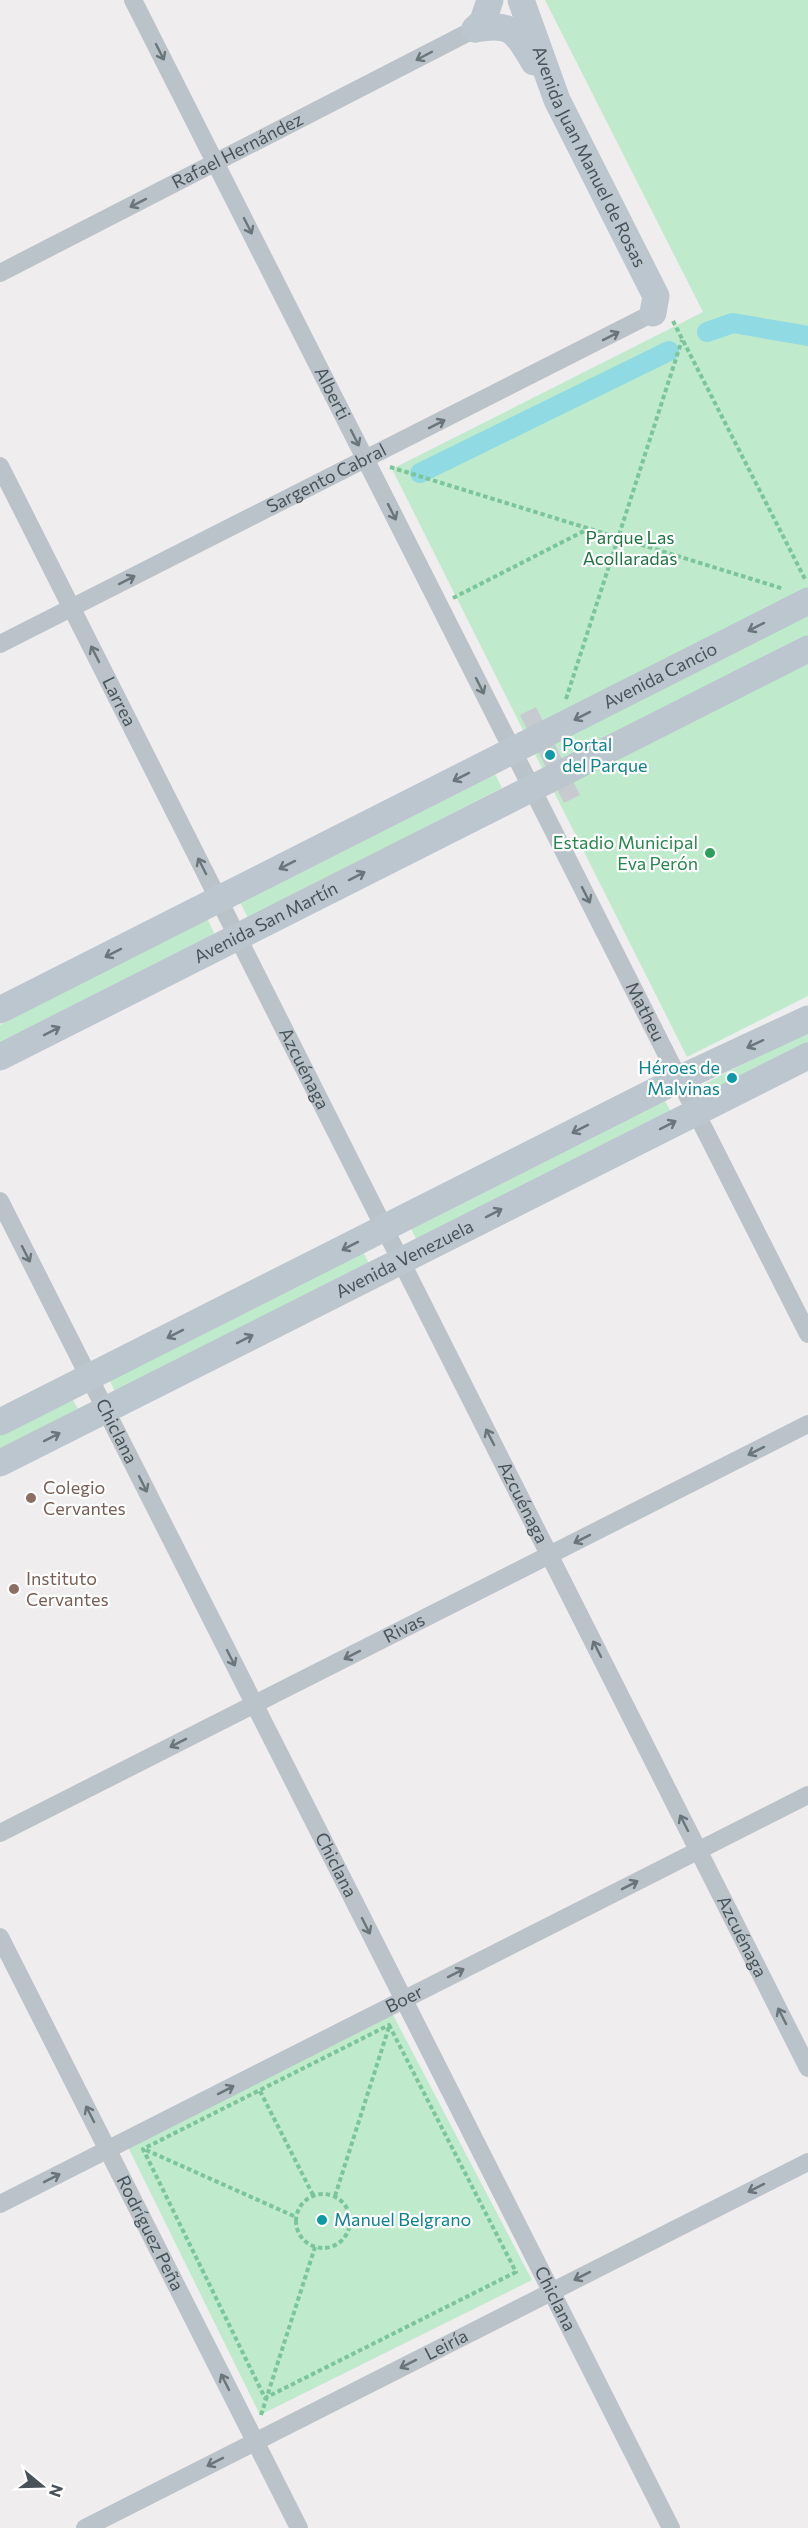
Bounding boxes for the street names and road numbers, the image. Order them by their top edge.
street label: Avenida Juan Manuel de Rosas [528,43,652,271]
street label: Rafael Hernández [168,107,306,193]
street label: Alberti [310,363,356,423]
street label: Sargento Cabral [262,438,390,517]
street label: Avenida Cancio [599,637,720,713]
street label: Larrea [98,673,141,730]
street label: Avenida San Martín [190,876,341,967]
street label: Matheu [622,978,670,1045]
street label: Azcuénaga [275,1024,335,1113]
street label: Avenida Venezuela [332,1214,477,1302]
street label: Chiclana [92,1395,143,1467]
street label: Azcuénaga [494,1458,554,1547]
street label: Rivas [379,1608,428,1647]
street label: Chiclana [311,1828,362,1901]
street label: Azcuénaga [713,1892,772,1981]
street label: Boer [381,1980,426,2017]
street label: Rodríguez Peña [112,2171,189,2294]
street label: Chiclana [530,2262,582,2334]
street label: Leiría [421,2324,471,2364]

